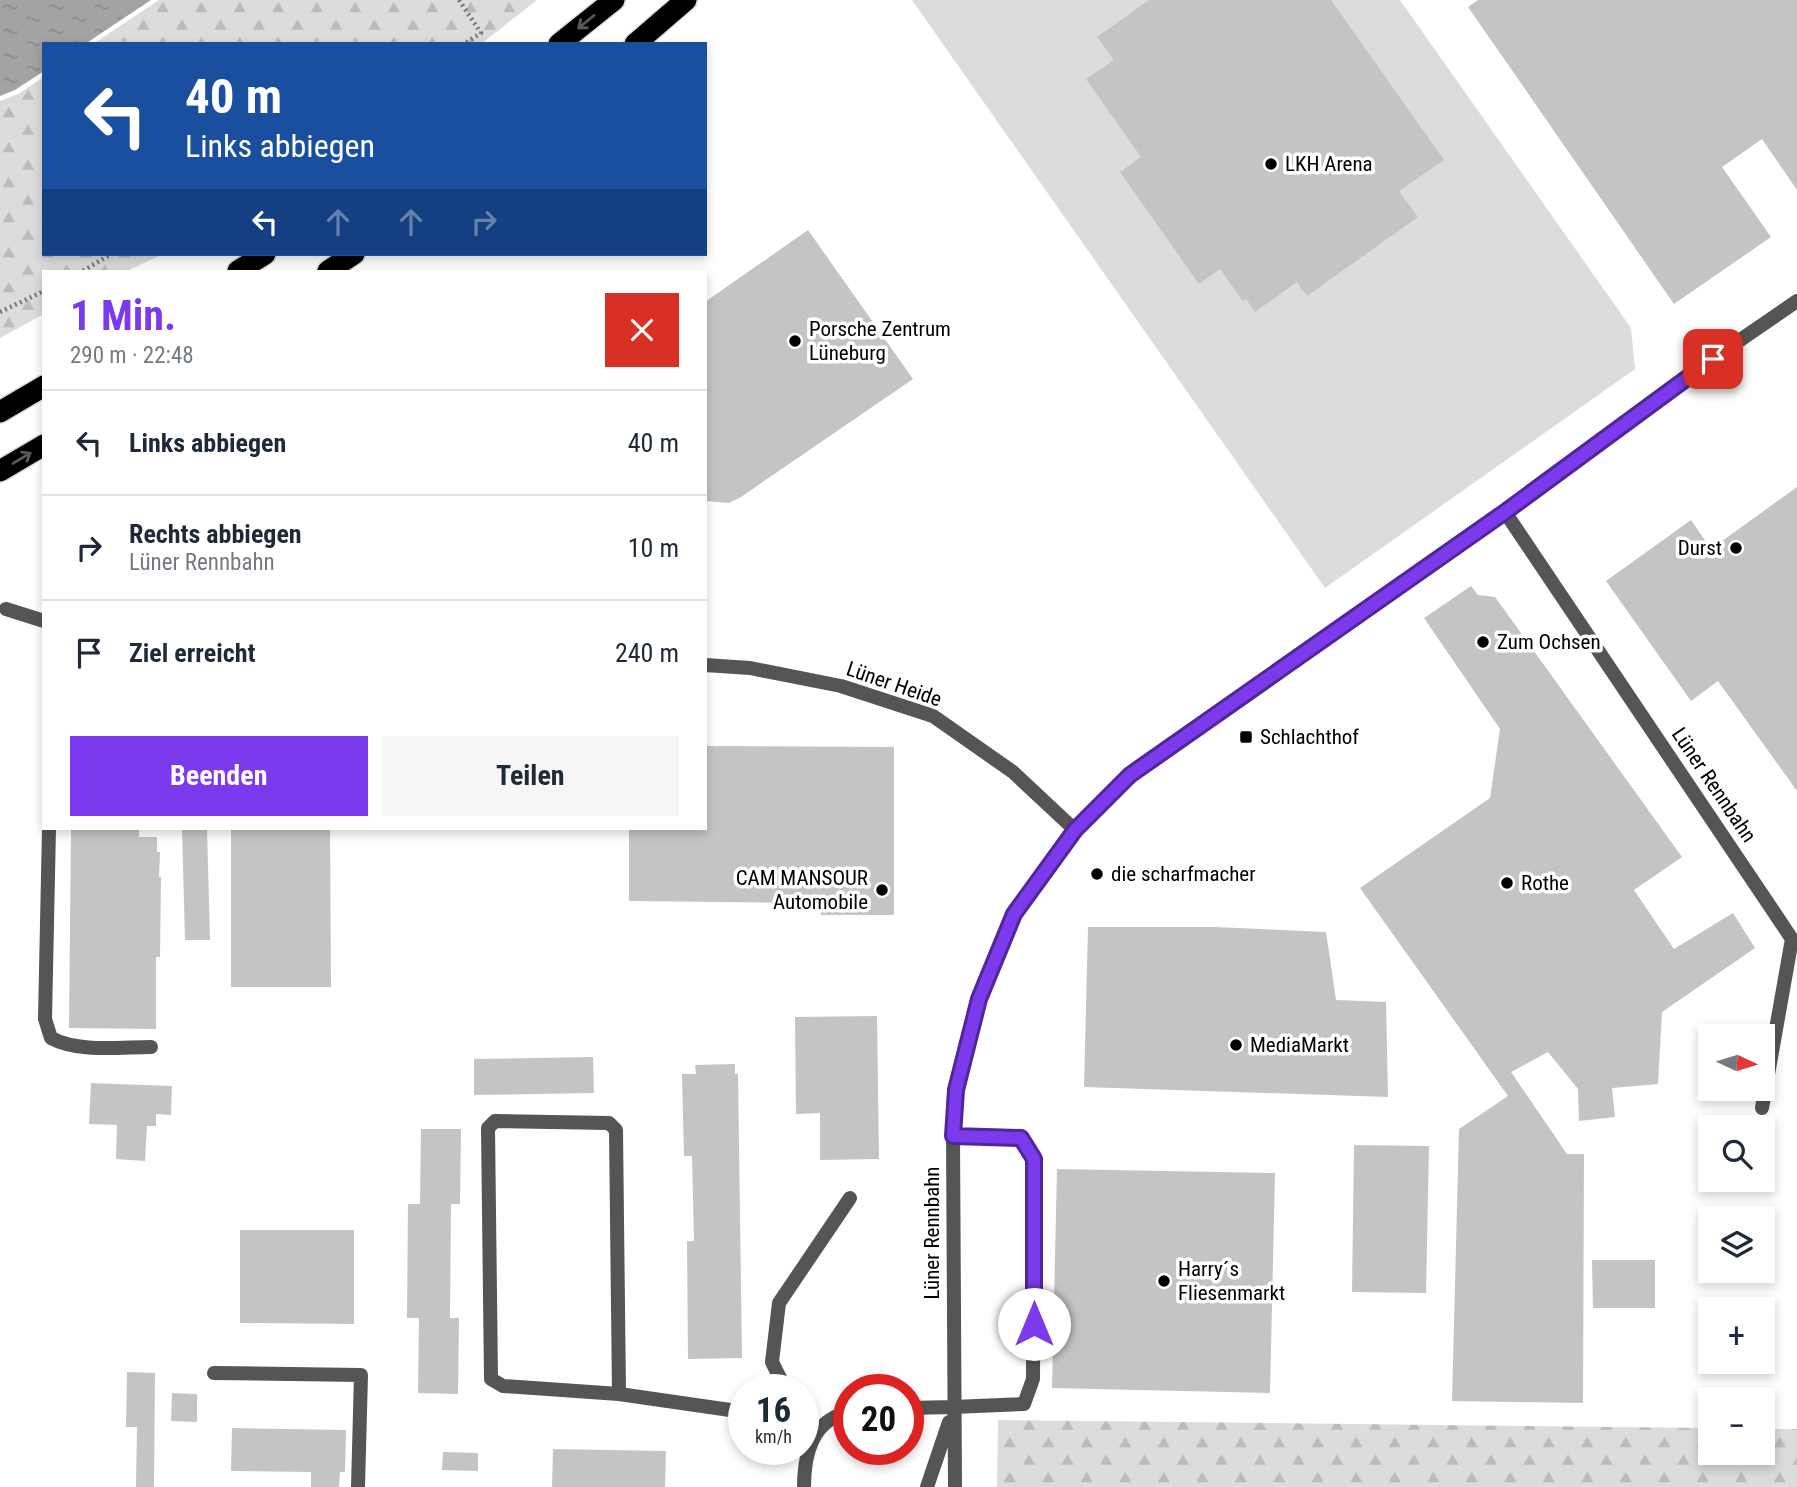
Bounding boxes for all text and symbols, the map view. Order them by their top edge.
one-way arrow [578,14,596,30]
text: 40 m [185,68,282,125]
icon: left [70,70,161,161]
text: Links abbiegen [185,127,375,165]
place label: LKH Arena [1285,152,1373,176]
marker: LKH Arena [1263,156,1279,172]
icon: left [246,203,284,241]
icon: ahead [319,203,357,241]
icon: ahead [392,203,430,241]
icon: right [465,203,503,241]
text: 1 Min. [70,291,176,340]
button: close [605,293,679,367]
place label: Porsche Zentrum Lüneburg [809,317,951,365]
pin [1683,329,1743,389]
marker: Porsche Zentrum Lüneburg [787,333,803,349]
icon: arrive [1694,340,1732,378]
text: 290 m · 22:48 [70,342,194,369]
icon: left [70,424,108,462]
text: Links abbiegen [129,428,286,458]
text: 40 m [628,428,679,458]
one-way arrow [11,451,31,465]
text: Rechts abbiegen [129,519,302,549]
icon: right [70,529,108,567]
text: 10 m [628,533,679,563]
place label: Durst [1678,536,1722,560]
marker: Durst [1728,540,1744,556]
text: Lüner Rennbahn [129,549,275,576]
place label: Zum Ochsen [1497,630,1601,654]
icon: arrive [70,634,108,672]
marker: Zum Ochsen [1475,634,1491,650]
text: Ziel erreicht [129,638,255,668]
text: 240 m [615,638,679,668]
street label: Lüner Heide [843,657,945,711]
street label: Lüner Rennbahn [1667,723,1761,847]
place label: Schlachthof [1260,725,1359,749]
marker: Schlachthof [1238,729,1254,745]
button: Beenden [70,736,368,816]
button: Teilen [382,736,679,816]
place label: die scharfmacher [1111,862,1256,886]
place label: CAM MANSOUR Automobile [736,866,868,914]
marker: die scharfmacher [1089,866,1105,882]
place label: Rothe [1521,871,1569,895]
marker: Rothe [1499,875,1515,891]
marker: CAM MANSOUR Automobile [874,882,890,898]
north arrow [1698,1024,1774,1101]
map controls [1698,1024,1775,1465]
place label: MediaMarkt [1250,1033,1349,1057]
marker: MediaMarkt [1228,1037,1244,1053]
button: search [1698,1115,1775,1192]
street label: Lüner Rennbahn [920,1167,944,1299]
button: layers [1698,1206,1775,1283]
place label: Harry´s Fliesenmarkt [1178,1257,1285,1305]
marker: Harry´s Fliesenmarkt [1156,1273,1172,1289]
position arrow [997,1287,1071,1361]
button: + [1698,1297,1775,1374]
speed limit sign: 20 [833,1374,924,1465]
button: − [1698,1388,1775,1465]
text: 16 [756,1390,791,1431]
text: km/h [755,1426,792,1447]

